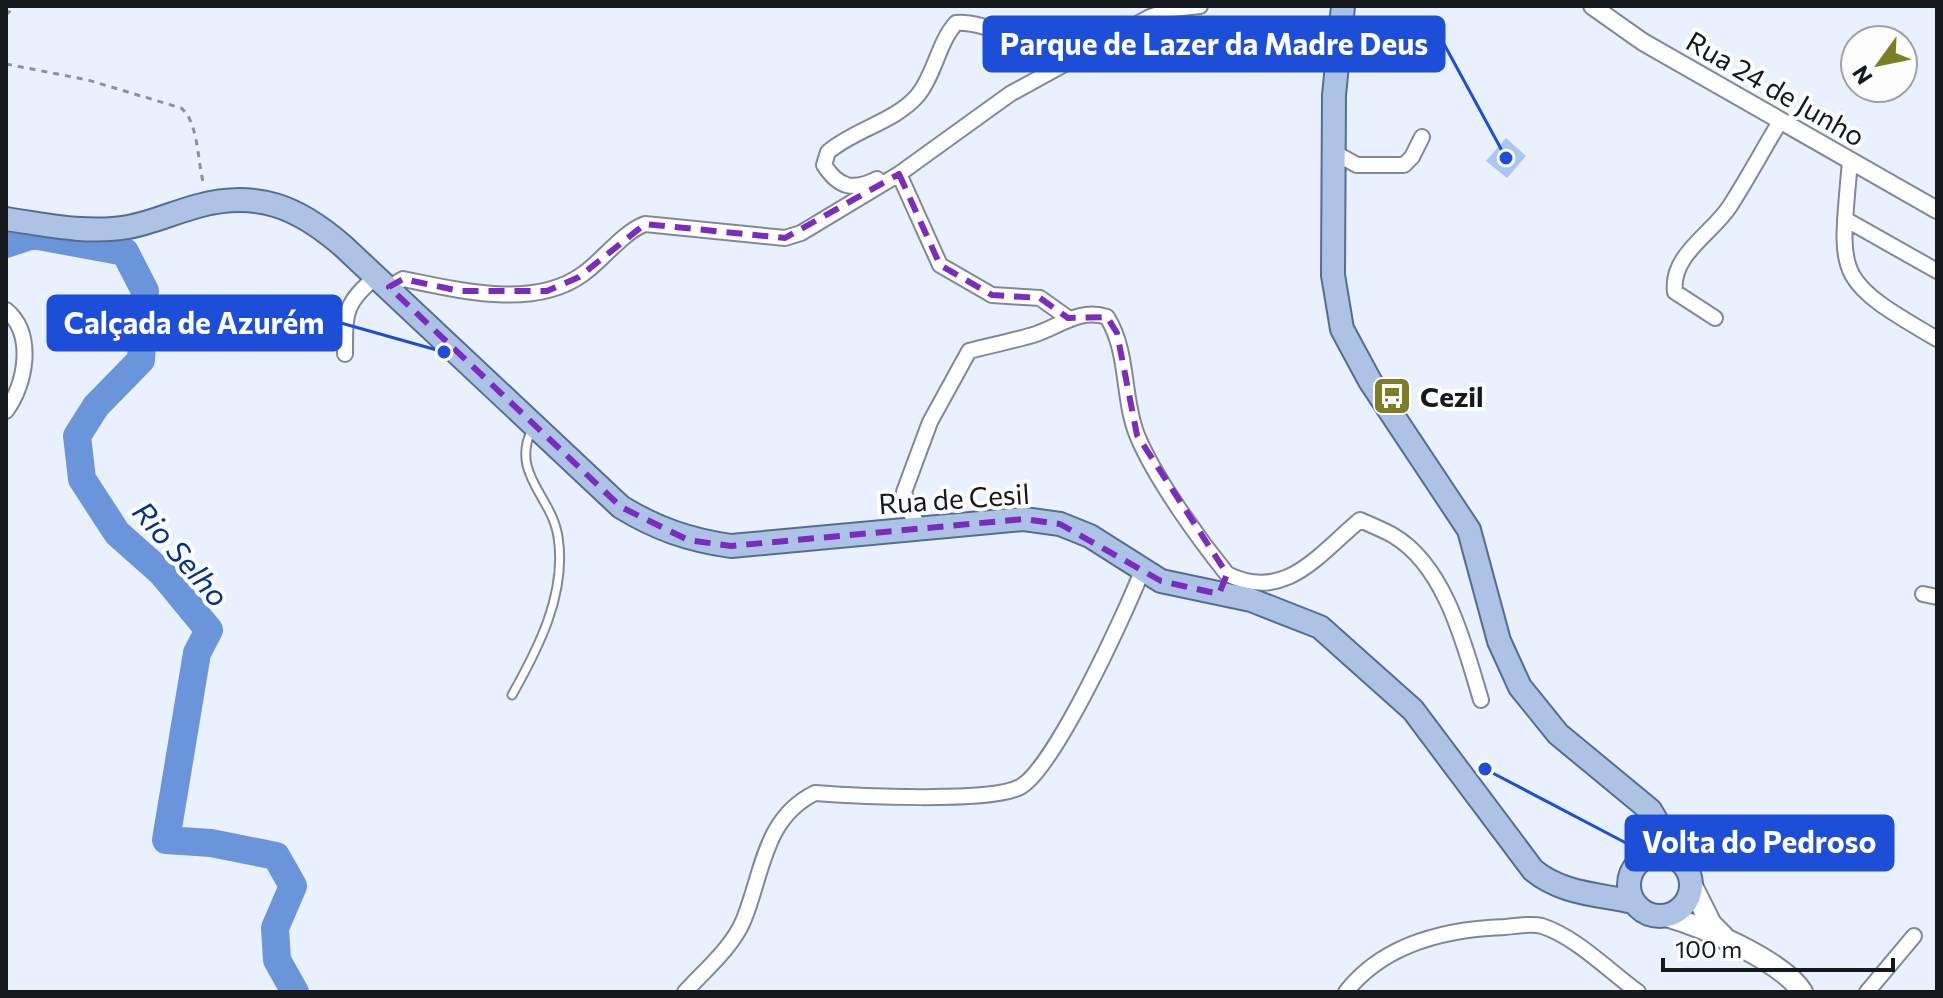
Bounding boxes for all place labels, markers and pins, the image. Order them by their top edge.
callout: Parque de Lazer da Madre Deus [984,17,1444,71]
callout: Calçada de Azurém [48,296,341,350]
bus stop icon: Cezil [1371,375,1413,417]
place label: Cezil [1420,379,1484,413]
callout: Volta do Pedroso [1626,816,1893,870]

